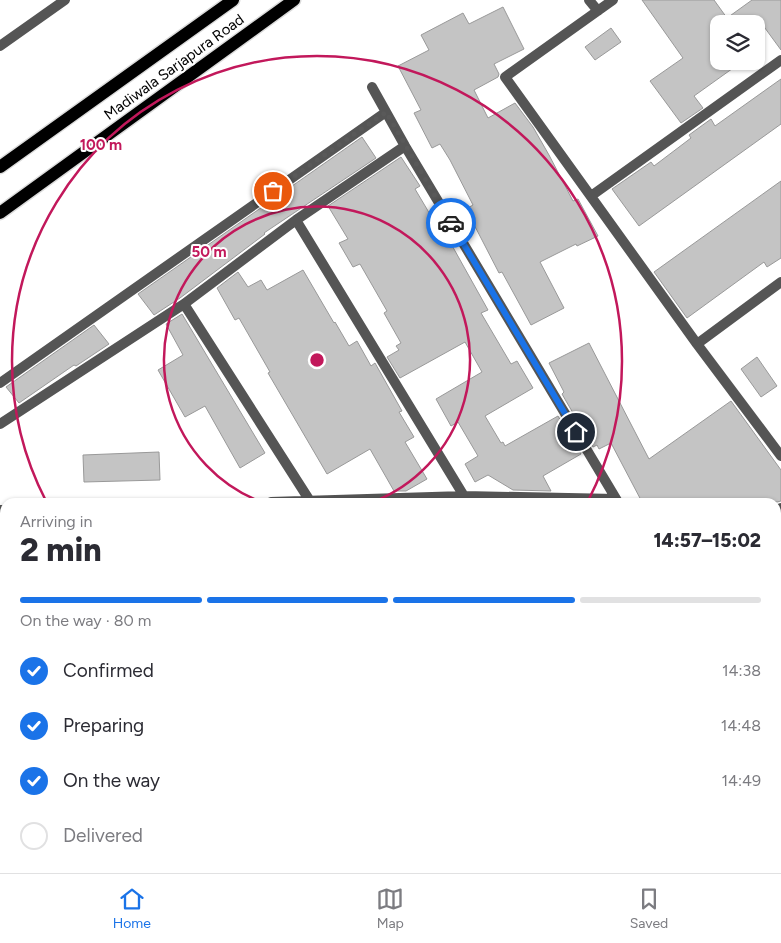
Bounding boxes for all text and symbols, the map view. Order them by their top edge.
street label: Madiwala Sarjapura Road [101,10,247,124]
map controls [710,15,765,70]
button: layers [710,15,765,70]
text: 100 m [80,136,122,154]
pin [252,170,294,212]
icon: bag [259,177,287,205]
courier [426,198,476,248]
icon: car [437,209,465,237]
text: 50 m [191,243,227,261]
centre of rings [308,351,326,369]
pin [555,411,597,453]
icon: home [562,418,590,446]
text: Arriving in [20,512,92,531]
text: 14:57–15:02 [653,529,761,552]
text: 2 min [20,531,102,569]
text: On the way · 80 m [20,611,151,630]
icon: check [20,657,48,685]
text: Confirmed [63,659,154,682]
text: 14:38 [722,661,761,680]
icon: check [20,712,48,740]
text: Preparing [63,714,144,737]
text: 14:48 [721,716,761,735]
icon: check [20,767,48,795]
text: On the way [63,769,160,792]
text: 14:49 [721,771,761,790]
text: Delivered [63,824,143,847]
tab: Home [113,885,151,932]
tab: Map [376,885,404,932]
tab: Saved [630,885,668,932]

